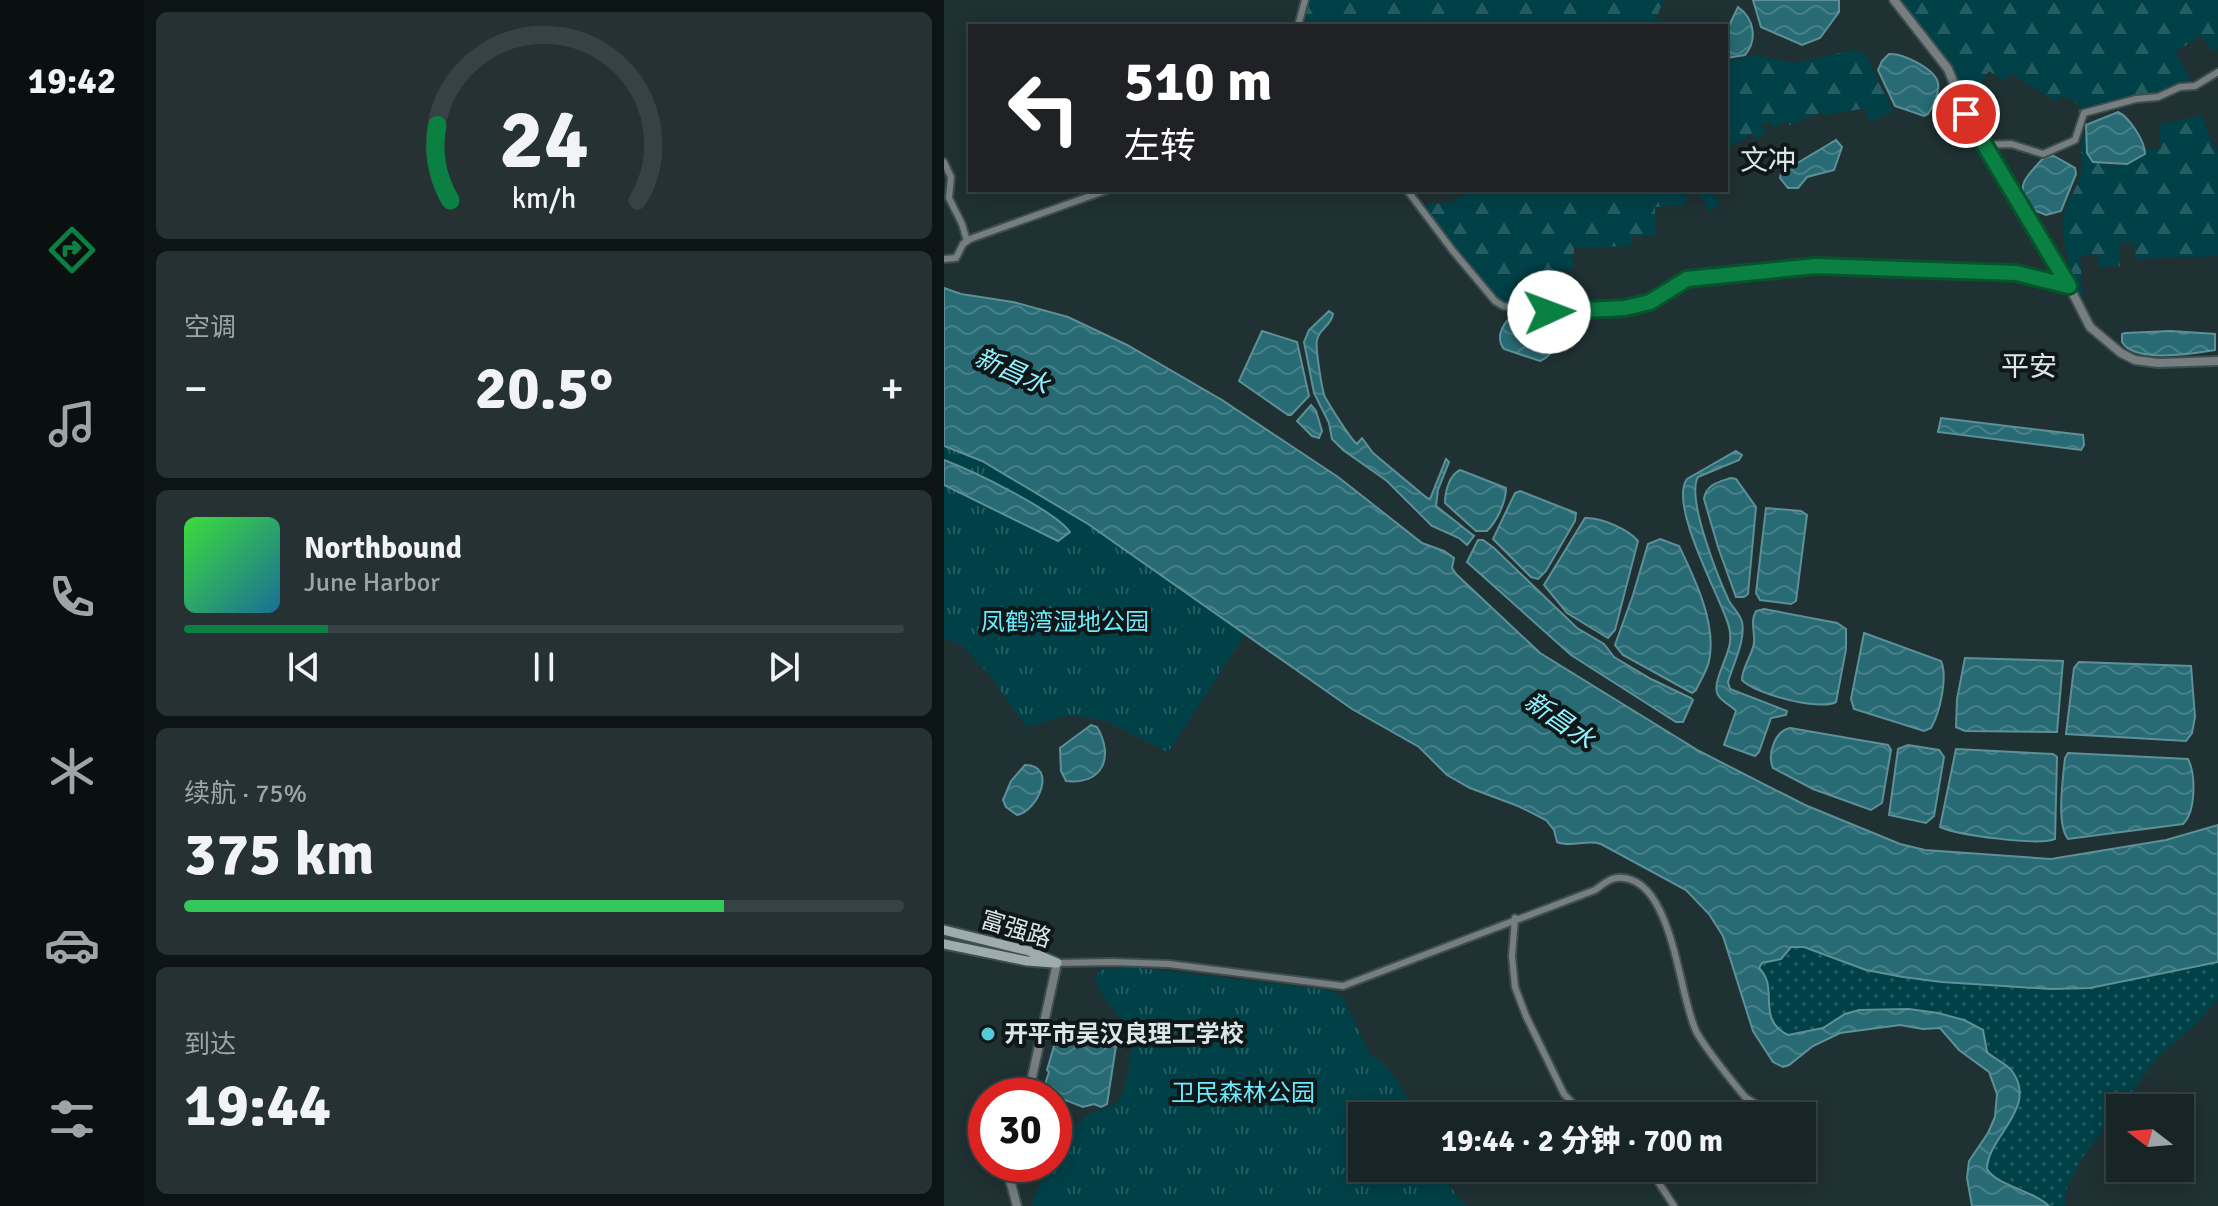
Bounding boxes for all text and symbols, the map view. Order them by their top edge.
text: 510 m [1124,47,1272,116]
icon: left [992,56,1096,160]
text: 19:42 [28,59,116,104]
pin [1932,80,2000,148]
text: 24 [499,89,589,191]
icon: arrive [1944,92,1988,136]
text: 左转 [1124,124,1196,169]
district label: 文冲 [1740,144,1796,178]
text: km/h [512,182,576,217]
icon: directions [44,222,100,278]
position arrow [1507,270,1591,354]
text: 空调 [184,312,236,344]
water label: 新昌水 [970,342,1055,403]
district label: 平安 [2001,350,2057,384]
text: 20.5° [475,352,613,426]
text: − [184,362,208,416]
text: + [880,362,904,416]
icon: music [44,396,100,452]
text: Northbound [304,530,462,567]
text: June Harbor [304,567,440,599]
icon: phone [44,569,100,625]
park label: 凤鹤湾湿地公园 [981,607,1149,637]
icon: previous [282,645,326,689]
icon: pause [522,645,566,689]
icon: next [762,645,806,689]
water label: 新昌水 [1518,686,1601,757]
icon: climate [44,743,100,799]
text: 续航 · 75% [184,778,307,810]
text: 375 km [184,818,374,892]
street label: 富强路 [977,904,1055,954]
icon: car [44,917,100,973]
place label: 开平市吴汉良理工学校 [1004,1019,1244,1049]
marker: 开平市吴汉良理工学校 [979,1025,997,1043]
text: 到达 [184,1029,236,1061]
text: 19:44 [184,1069,331,1143]
speed limit sign: 30 [968,1078,1072,1182]
park label: 卫民森林公园 [1171,1078,1315,1108]
icon: filters [44,1091,100,1147]
north arrow [2106,1094,2194,1182]
map controls [2106,1094,2194,1182]
text: 19:44 · 2 分钟 · 700 m [1441,1123,1723,1160]

